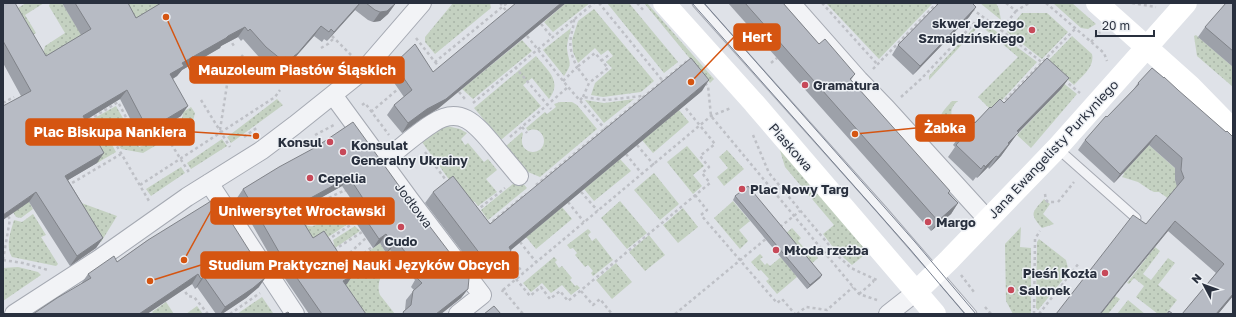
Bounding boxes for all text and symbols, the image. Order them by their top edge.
scale bar [1096,12,1154,38]
place label: skwer Jerzego Szmajdzińskiego [918,15,1024,46]
text: 20 m [1102,18,1130,33]
callout: Hert [734,24,780,50]
marker: skwer Jerzego Szmajdzińskiego [1027,25,1037,35]
text: Hert [742,28,773,45]
callout: Mauzoleum Piastów Śląskich [190,57,404,83]
text: Mauzoleum Piastów Śląskich [198,61,396,78]
street label: Jana Ewangelisty Purkyniego [985,76,1122,222]
place label: Gramatura [813,77,880,93]
marker: Gramatura [800,80,810,90]
callout: Żabka [916,115,974,141]
callout: Plac Biskupa Nankiera [26,119,194,145]
text: Żabka [924,119,966,136]
street label: Piaskowa [766,120,816,174]
text: Plac Biskupa Nankiera [34,123,186,140]
place label: Konsul [278,134,323,150]
marker: Konsul [325,137,335,147]
place label: Konsulat Generalny Ukrainy [351,137,468,168]
marker: Konsulat Generalny Ukrainy [338,147,348,157]
place label: Cepelia [318,170,366,186]
marker: Cepelia [305,173,315,183]
street label: Jodłowa [392,179,436,231]
place label: Plac Nowy Targ [750,181,849,197]
marker: Plac Nowy Targ [737,184,747,194]
callout: Uniwersytet Wrocławski [211,198,394,224]
text: Uniwersytet Wrocławski [218,202,386,219]
place label: Margo [936,214,976,230]
marker: Margo [923,217,933,227]
marker: Cudo [396,222,406,232]
place label: Cudo [385,233,418,249]
place label: Młoda rzeżba [784,242,869,258]
marker: Młoda rzeżba [771,245,781,255]
callout: Studium Praktycznej Nauki Języków Obcych [201,252,518,278]
text: Studium Praktycznej Nauki Języków Obcych [208,256,510,273]
place label: Pieśń Kozła [1023,265,1097,281]
north arrow [1184,265,1224,305]
marker: Pieśń Kozła [1100,268,1110,278]
text: N [1188,271,1204,286]
place label: Salonek [1019,282,1071,298]
marker: Salonek [1006,285,1016,295]

